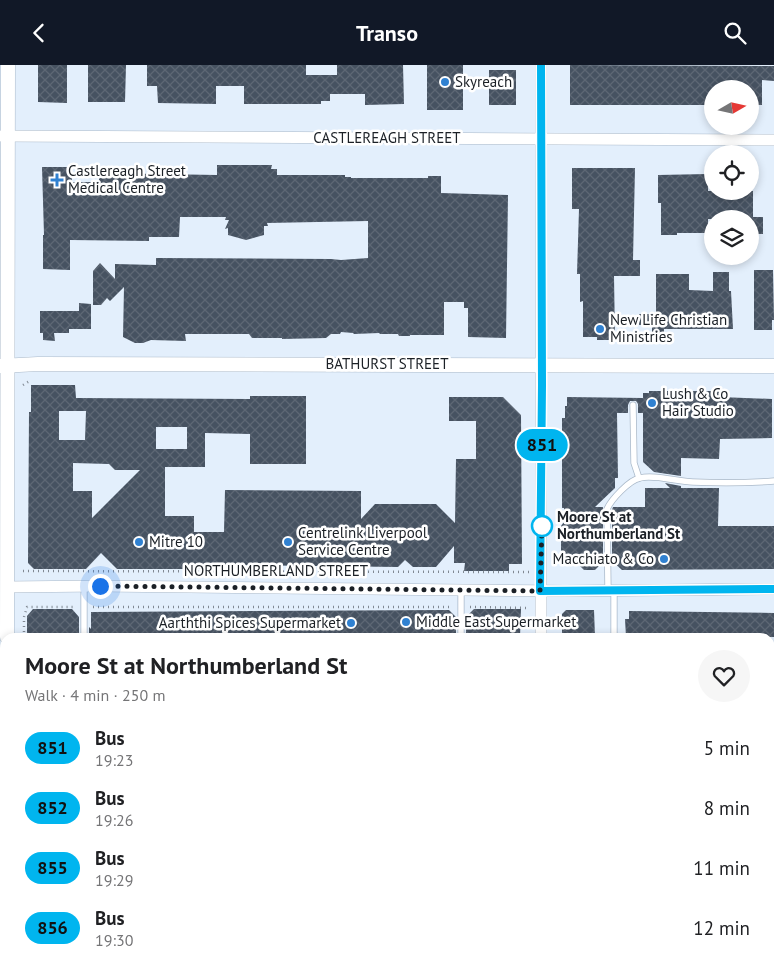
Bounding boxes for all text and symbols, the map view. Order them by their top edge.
icon: back [25,19,53,47]
text: Transo [356,19,418,47]
icon: search [721,19,749,47]
place label: Skyreach [455,72,512,91]
marker: Skyreach [439,76,451,88]
north arrow [704,80,759,135]
map controls [704,80,759,265]
street label: CASTLEREAGH STREET [313,128,461,147]
button: locate [704,145,759,200]
place label: Castlereagh Street Medical Centre [68,161,186,197]
marker: Castlereagh Street Medical Centre [50,173,64,187]
button: layers [704,210,759,265]
place label: New Life Christian Ministries [610,310,727,346]
marker: New Life Christian Ministries [594,323,606,335]
street label: BATHURST STREET [326,354,449,373]
place label: Lush & Co Hair Studio [662,384,734,420]
marker: Lush & Co Hair Studio [646,397,658,409]
line badge: 851 [513,429,571,461]
text: 851 [527,433,557,456]
place label: Moore St at Northumberland St [557,507,681,543]
marker: Moore St at Northumberland St [531,515,553,537]
place label: Centrelink Liverpool Service Centre [298,523,428,559]
place label: Mitre 10 [149,532,203,551]
marker: Mitre 10 [133,536,145,548]
marker: Centrelink Liverpool Service Centre [282,536,294,548]
place label: Macchiato & Co [553,549,654,568]
marker: Macchiato & Co [658,553,670,565]
street label: NORTHUMBERLAND STREET [184,561,369,580]
your location [88,574,113,599]
place label: Middle East Supermarket [416,612,576,631]
place label: Aarththi Spices Supermarket [159,613,341,632]
marker: Middle East Supermarket [400,616,412,628]
marker: Aarththi Spices Supermarket [345,617,357,629]
text: Moore St at Northumberland St [25,650,347,681]
button: heart [698,650,750,702]
text: Walk · 4 min · 250 m [25,685,165,705]
text: Bus [95,726,124,750]
text: 851 [37,736,68,759]
text: 5 min [704,736,750,760]
text: 19:23 [95,750,133,770]
text: Bus [95,786,124,810]
text: 852 [37,796,68,819]
text: 8 min [704,796,750,820]
text: 19:26 [95,810,133,830]
text: Bus [95,846,124,870]
text: 855 [37,856,68,879]
text: 11 min [693,856,750,880]
text: 19:29 [95,870,133,890]
text: Bus [95,906,124,930]
text: 856 [37,916,68,939]
text: 12 min [693,916,750,940]
text: 19:30 [95,930,133,950]

